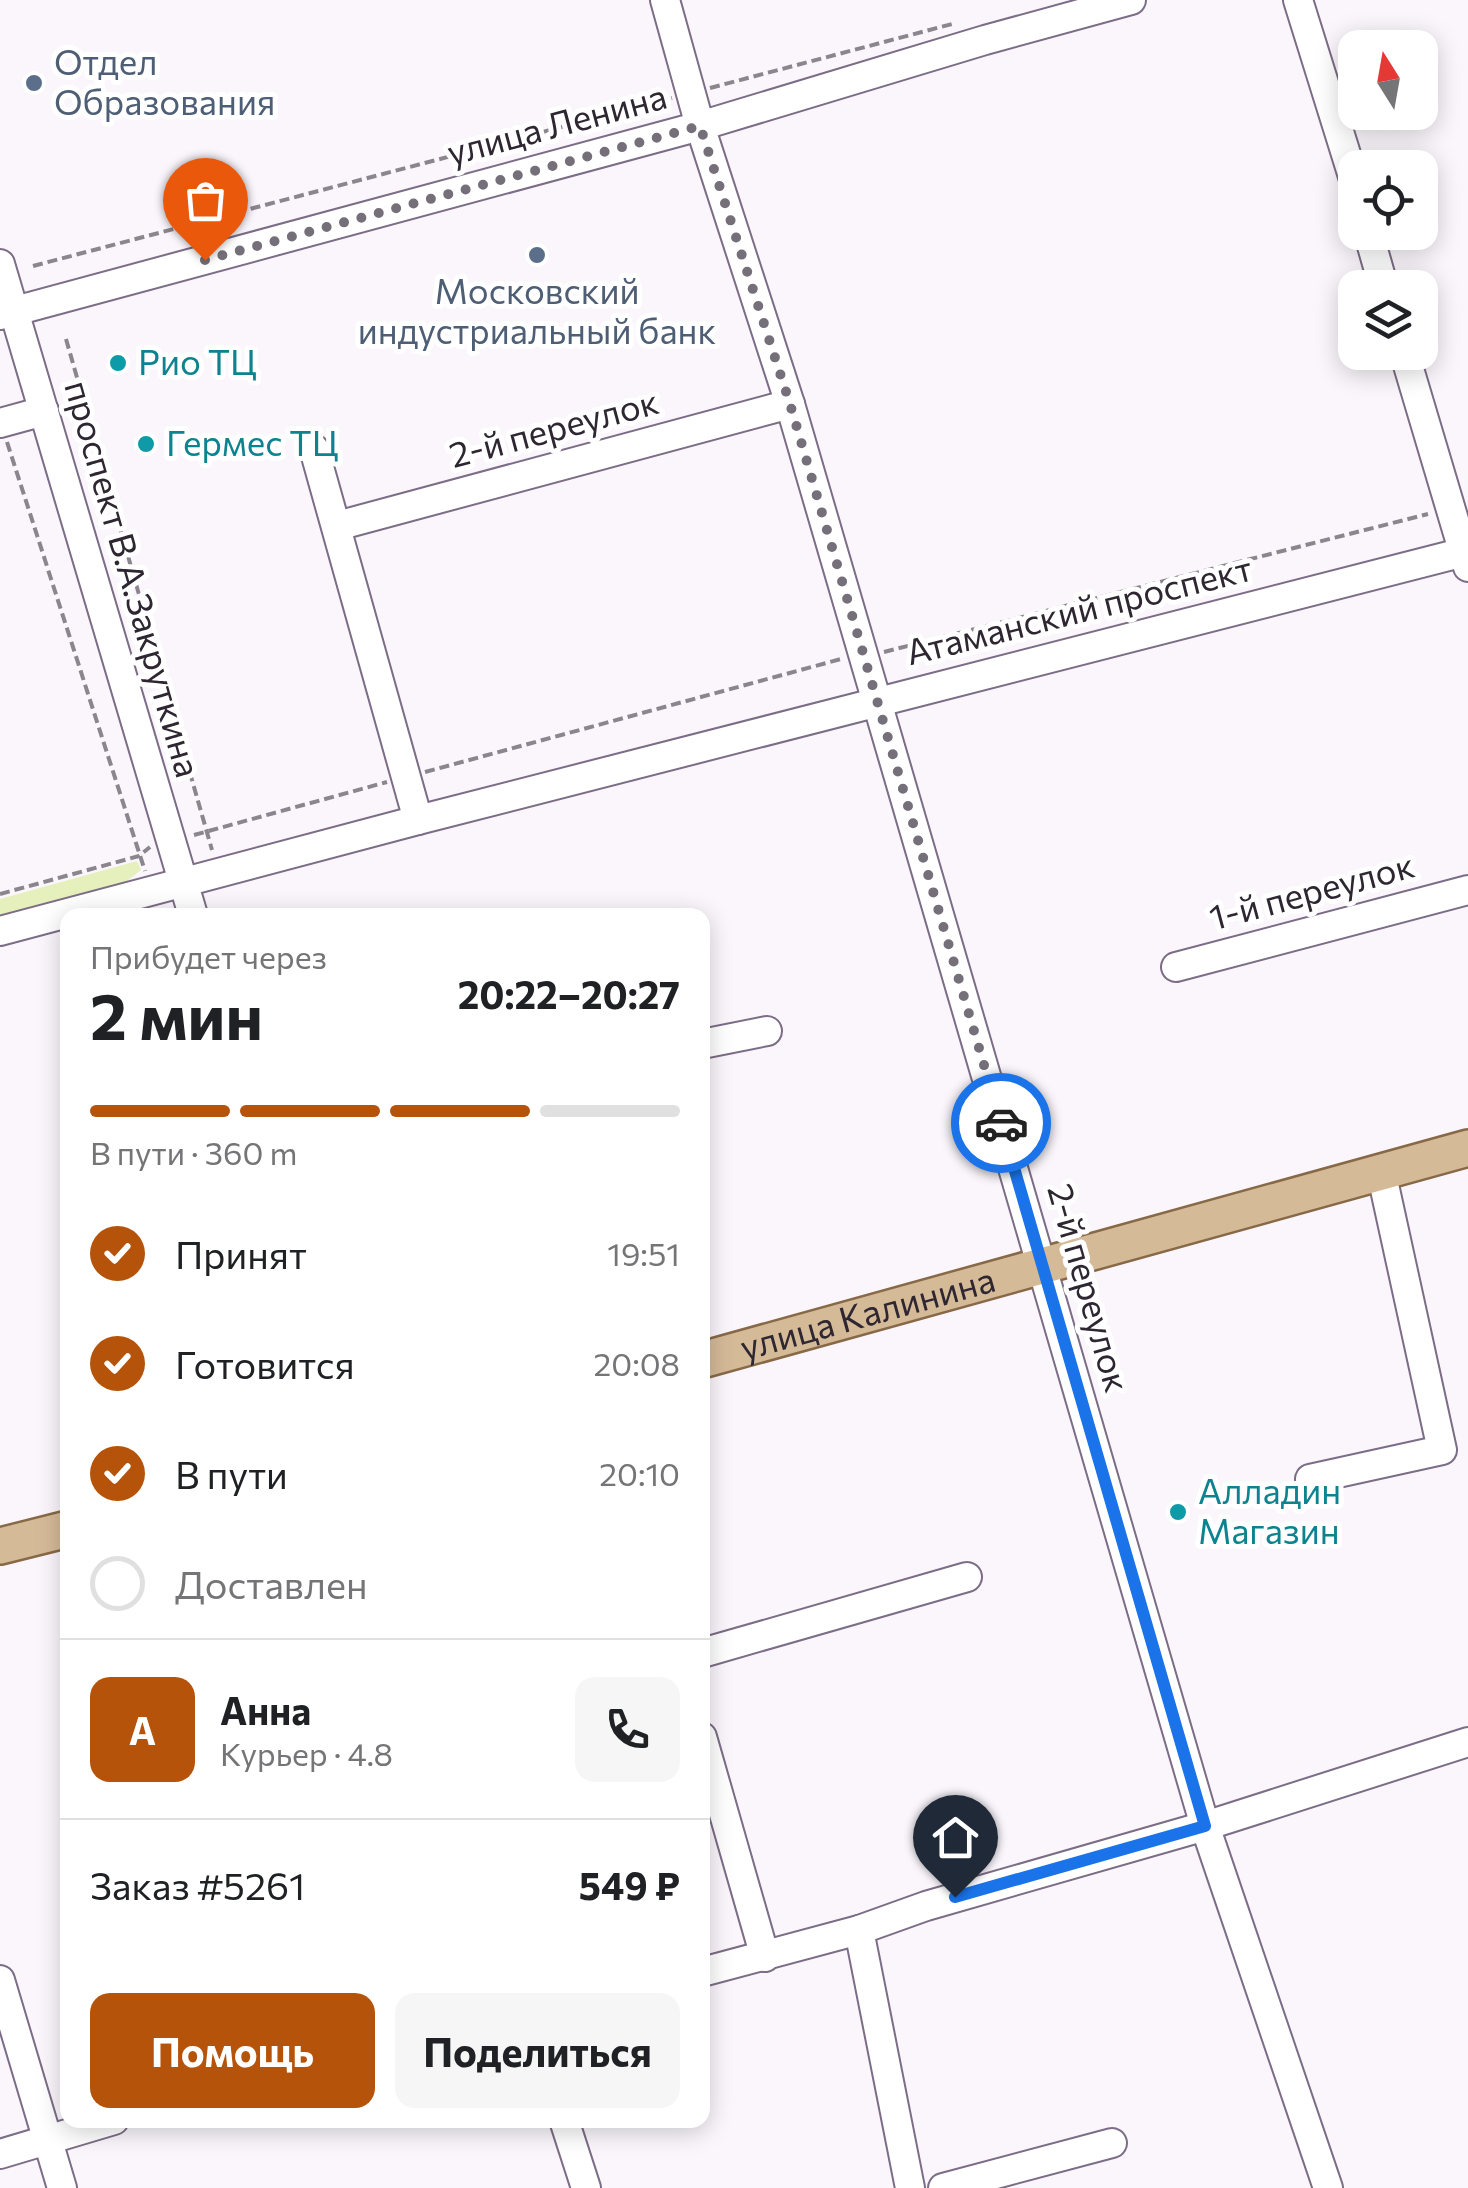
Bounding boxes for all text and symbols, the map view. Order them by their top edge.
north arrow [1338,30,1438,130]
map controls [1338,30,1438,370]
place label: Отдел Образования [54,39,275,122]
marker: Отдел Образования [23,72,45,94]
street label: улица Ленина [442,73,671,173]
button: locate [1338,150,1438,250]
pin [163,158,248,261]
icon: bag [178,173,233,228]
marker: Московский индустриальный банк [526,244,548,266]
place label: Московский индустриальный банк [358,268,717,351]
button: layers [1338,270,1438,370]
place label: Рио ТЦ [138,339,257,382]
marker: Рио ТЦ [107,352,129,374]
street label: проспект В.А.Закруткина [57,375,212,782]
street label: 2-й переулок [444,378,663,475]
place label: Гермес ТЦ [166,420,339,463]
marker: Гермес ТЦ [135,433,157,455]
street label: Атаманский проспект [901,545,1256,672]
street label: 1-й переулок [1204,842,1419,938]
text: Прибудет через [90,936,327,976]
text: 20:22–20:27 [458,970,680,1017]
text: 2 мин [90,974,263,1053]
courier [951,1073,1051,1173]
icon: car [974,1096,1029,1151]
text: В пути · 360 m [90,1132,297,1172]
street label: 2-й переулок [1040,1178,1141,1397]
icon: check [90,1226,145,1281]
text: Принят [175,1230,307,1277]
text: 19:51 [607,1233,680,1273]
street label: улица Калинина [735,1256,999,1367]
icon: check [90,1336,145,1391]
text: Готовится [175,1340,355,1387]
text: 20:08 [594,1343,680,1383]
icon: check [90,1446,145,1501]
text: В пути [175,1450,288,1497]
text: 20:10 [599,1453,680,1493]
place label: Алладин Магазин [1198,1468,1341,1551]
marker: Алладин Магазин [1167,1501,1189,1523]
text: Доставлен [175,1560,368,1607]
button: phone [575,1677,680,1782]
text: Анна [220,1686,311,1733]
text: А [129,1706,156,1753]
text: Курьер · 4.8 [220,1733,393,1773]
pin [913,1795,998,1898]
icon: home [928,1810,983,1865]
text: Заказ #5261 [90,1861,305,1908]
text: 549 ₽ [579,1861,680,1908]
button: Помощь [90,1993,375,2108]
button: Поделиться [395,1993,680,2108]

